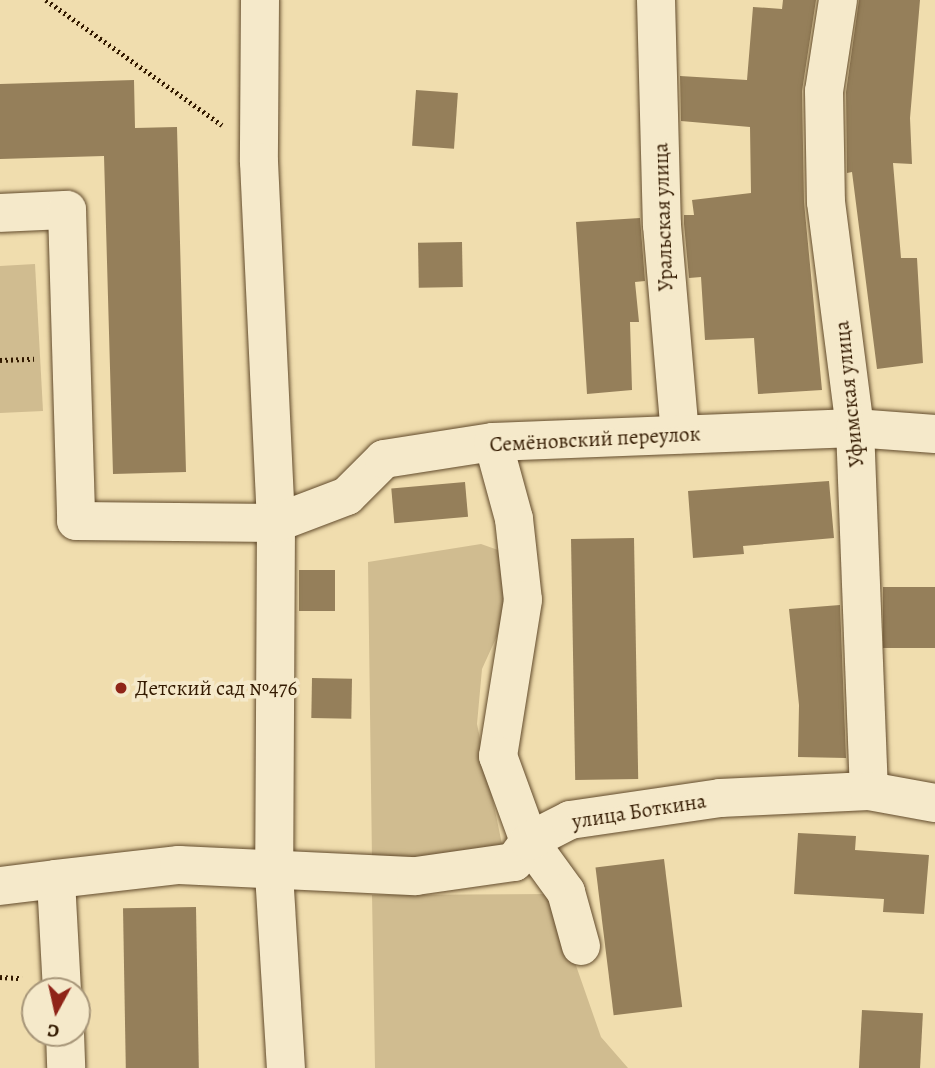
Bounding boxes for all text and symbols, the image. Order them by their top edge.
street label: Уральская улица [648,142,678,292]
street label: Уфимская улица [829,320,869,468]
street label: Семёновский переулок [489,421,701,457]
place label: Детский сад №476 [135,675,297,701]
marker: Детский сад №476 [113,680,129,696]
street label: улица Боткина [570,788,708,834]
north arrow [21,977,91,1047]
text: С [46,1017,61,1045]

